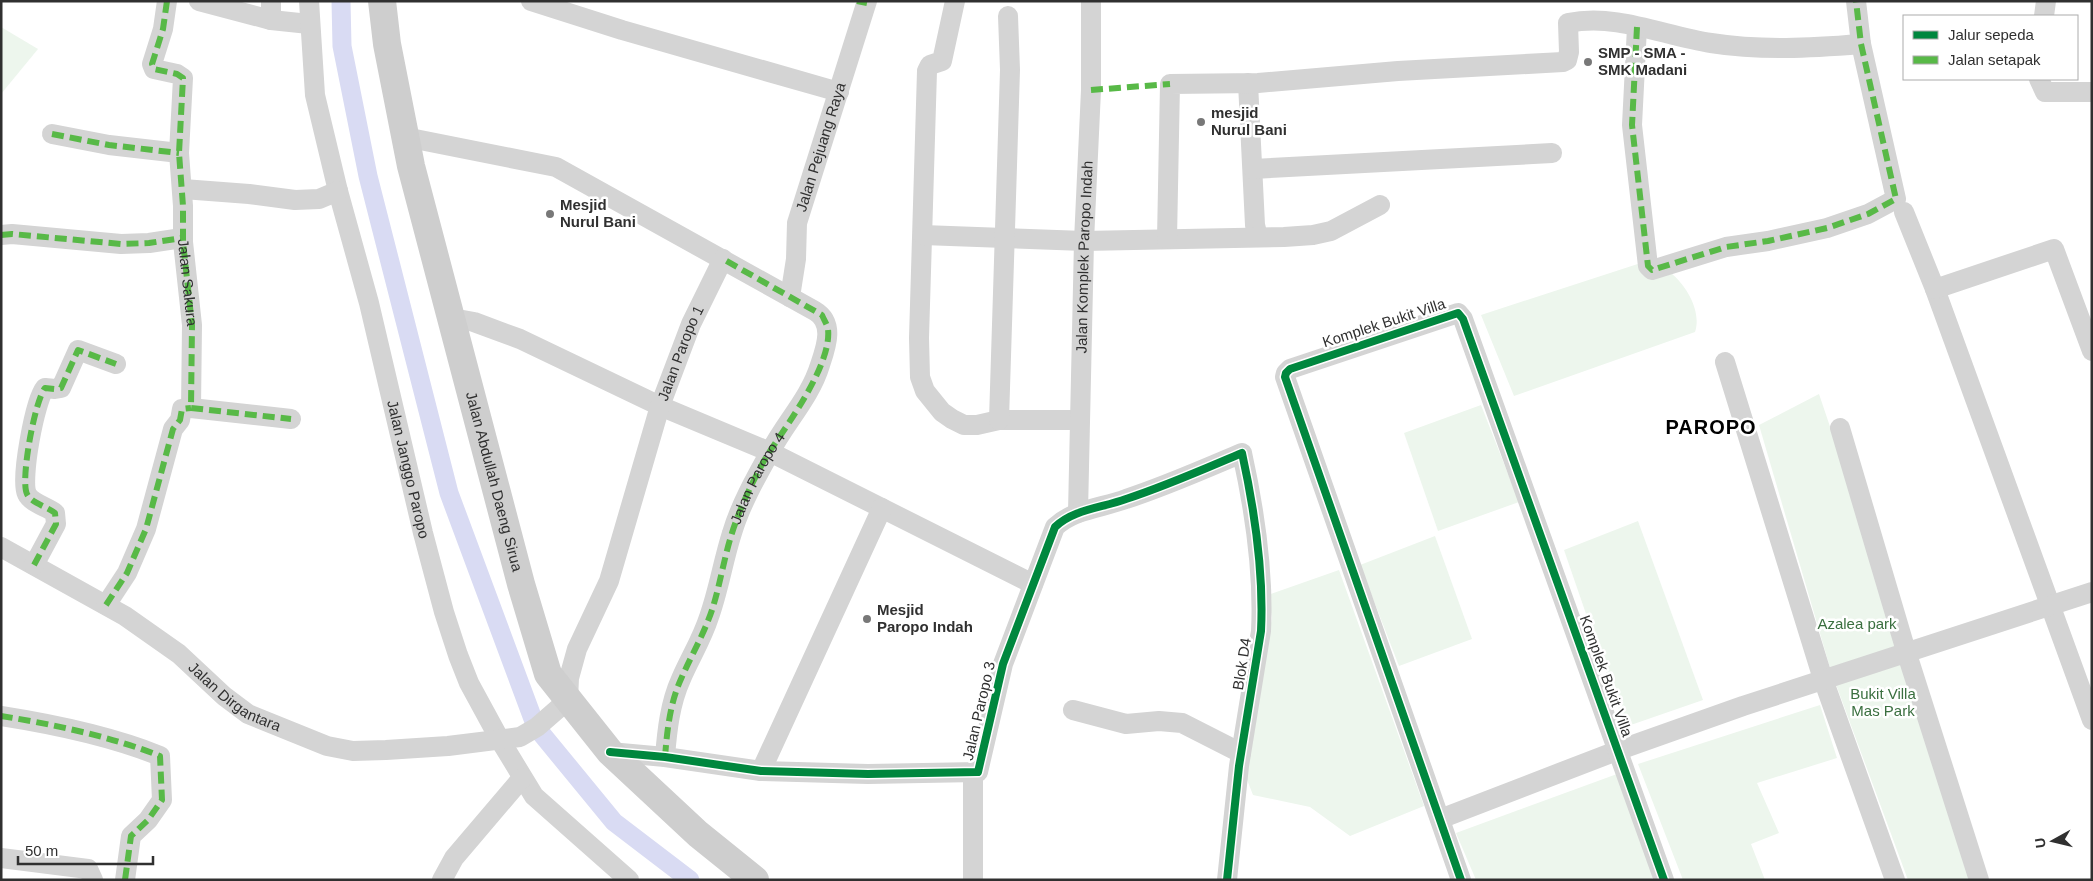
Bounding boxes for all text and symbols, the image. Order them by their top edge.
legend [1903,15,2078,80]
text: Jalur sepeda [1948,26,2035,43]
place label: SMP - SMA - SMK Madani [1598,44,1687,78]
text: Jalan setapak [1948,51,2041,68]
marker: SMP - SMA - SMK Madani [1582,56,1594,68]
street label: Jalan Pejuang Raya [792,80,849,214]
place label: mesjid Nurul Bani [1211,104,1287,138]
marker: mesjid Nurul Bani [1195,116,1207,128]
street label: Jalan Komplek Paropo Indah [1073,160,1096,354]
place label: Mesjid Nurul Bani [560,196,636,230]
marker: Mesjid Nurul Bani [544,208,556,220]
street label: Jalan Sakura [175,238,201,327]
street label: Komplek Bukit Villa [1320,294,1448,350]
street label: Jalan Paropo 1 [654,302,707,403]
street label: Jalan Abdullah Daeng Sirua [463,390,527,574]
street label: Jalan Janggo Paropo [384,398,433,540]
district label: PAROPO [1665,416,1757,438]
street label: Jalan Paropo 4 [727,429,788,526]
place label: Mesjid Paropo Indah [877,601,973,635]
marker: Mesjid Paropo Indah [861,613,873,625]
street label: Komplek Bukit Villa [1577,613,1637,740]
park label: Azalea park [1817,615,1897,632]
street label: Blok D4 [1229,637,1254,691]
street label: Jalan Dirgantara [185,658,284,735]
street label: Jalan Paropo 3 [959,660,998,762]
park label: Bukit Villa Mas Park [1850,685,1916,719]
north arrow [2028,816,2078,866]
scale bar [18,834,152,866]
text: U [2031,837,2049,849]
text: 50 m [25,842,58,859]

